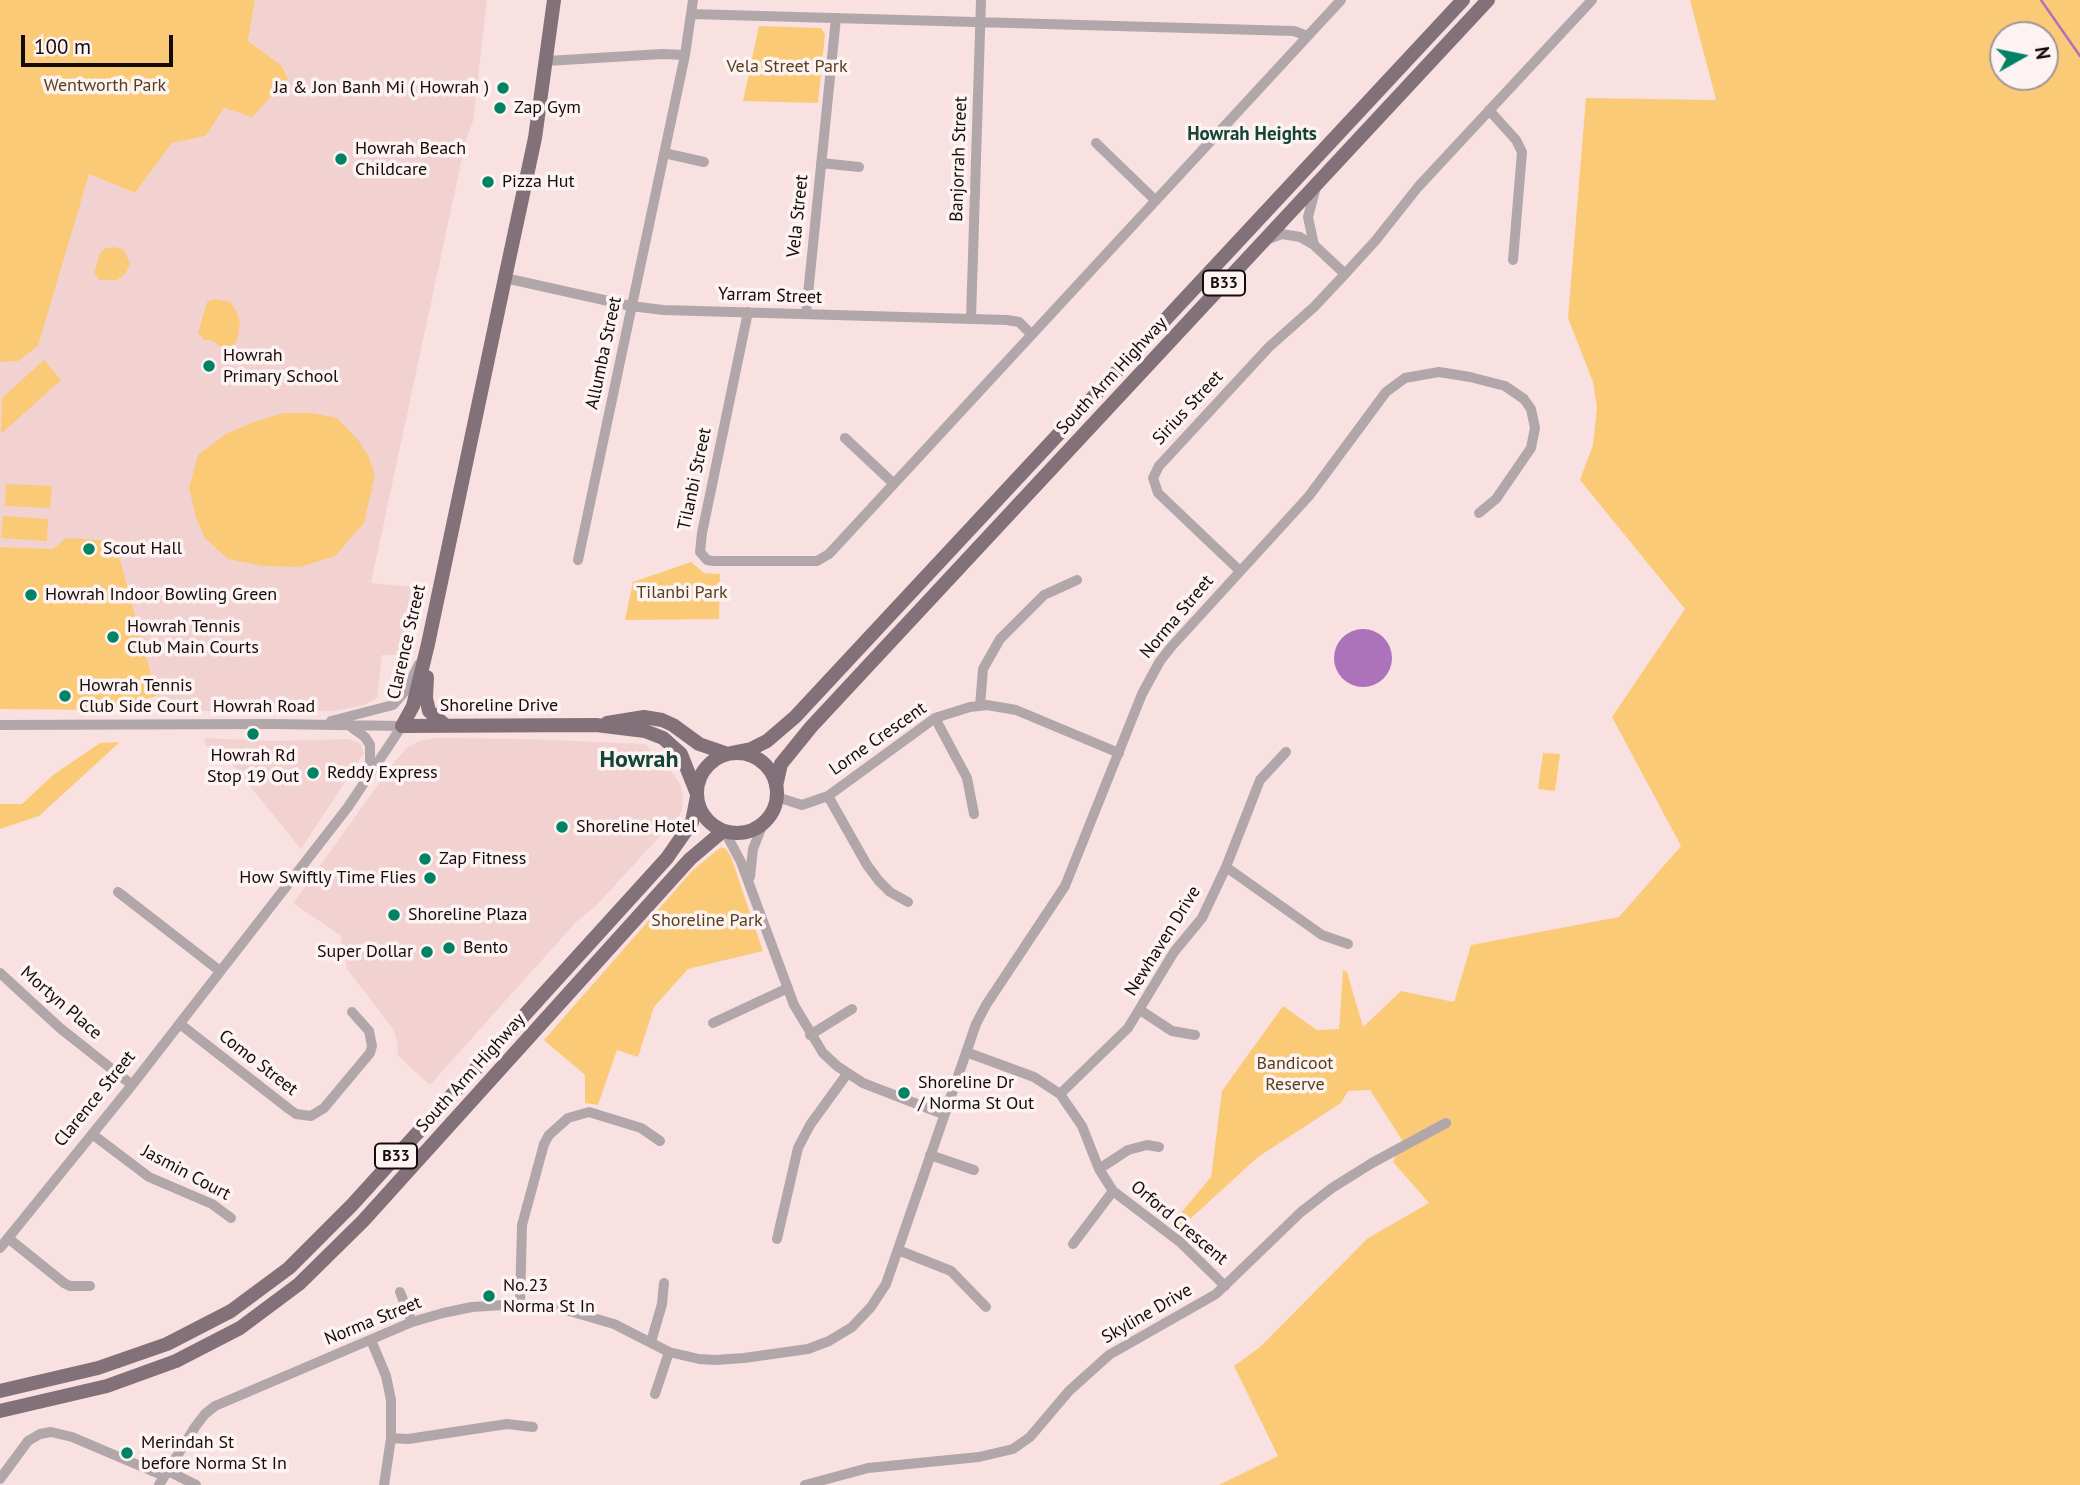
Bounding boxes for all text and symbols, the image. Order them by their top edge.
scale bar [24,21,177,65]
north arrow [1989,21,2059,91]
text: 100 m [34,33,91,60]
text: N [2030,45,2056,61]
park label: Vela Street Park [726,56,848,78]
park label: Wentworth Park [44,75,166,97]
place label: Ja & Jon Banh Mi ( Howrah ) [274,77,489,99]
marker: Ja & Jon Banh Mi ( Howrah ) [495,80,511,96]
street label: Banjorrah Street [946,96,972,222]
place label: Zap Gym [514,97,581,119]
marker: Zap Gym [492,100,508,116]
district label: Howrah Heights [1187,124,1317,146]
place label: Howrah Beach Childcare [355,138,466,180]
marker: Howrah Beach Childcare [333,151,349,167]
place label: Pizza Hut [502,171,575,193]
street label: Vela Street [783,173,813,259]
marker: Pizza Hut [480,174,496,190]
road number: B33 [1203,270,1245,296]
street label: Yarram Street [718,283,822,309]
street label: Allumba Street [582,295,626,411]
street label: South Arm Highway [1052,313,1172,439]
place label: Howrah Primary School [223,345,338,388]
marker: Howrah Primary School [201,358,217,374]
street label: Sirius Street [1148,366,1228,450]
street label: Tilanbi Street [674,426,716,532]
place label: Scout Hall [103,538,182,560]
marker: Scout Hall [81,541,97,557]
street label: Norma Street [1136,571,1218,663]
street label: Clarence Street [383,582,431,702]
park label: Tilanbi Park [636,582,728,604]
place label: Howrah Indoor Bowling Green [45,584,277,606]
marker: Howrah Indoor Bowling Green [23,587,39,603]
place label: Howrah Tennis Club Main Courts [127,616,259,658]
marker: Howrah Tennis Club Main Courts [105,629,121,645]
place label: Howrah Tennis Club Side Court [79,675,199,718]
marker: Howrah Tennis Club Side Court [57,688,73,704]
street label: Shoreline Drive [440,695,558,717]
street label: Howrah Road [213,696,315,718]
street label: Lorne Crescent [825,698,931,780]
marker: Howrah Rd Stop 19 Out [245,726,261,742]
place label: Howrah Rd Stop 19 Out [207,745,299,788]
district label: Howrah [599,746,679,774]
place label: Reddy Express [327,762,438,784]
marker: Reddy Express [305,765,321,781]
place label: Shoreline Hotel [576,816,696,838]
marker: Shoreline Hotel [554,819,570,835]
place label: Zap Fitness [439,848,526,870]
marker: Zap Fitness [417,851,433,867]
place label: How Swiftly Time Flies [239,867,416,889]
marker: How Swiftly Time Flies [422,870,438,886]
street label: Newhaven Drive [1121,882,1205,1000]
place label: Shoreline Plaza [408,904,527,926]
marker: Shoreline Plaza [386,907,402,923]
park label: Shoreline Park [651,910,763,932]
place label: Bento [463,937,508,959]
marker: Bento [441,940,457,956]
place label: Super Dollar [317,941,413,963]
marker: Super Dollar [419,944,435,960]
street label: Mortyn Place [16,962,106,1044]
street label: South Arm Highway [412,1009,530,1137]
street label: Como Street [214,1025,302,1101]
street label: Clarence Street [50,1047,140,1151]
park label: Bandicoot Reserve [1257,1053,1333,1096]
place label: Shoreline Dr / Norma St Out [918,1072,1034,1114]
marker: Shoreline Dr / Norma St Out [896,1085,912,1101]
street label: Jasmin Court [138,1141,234,1205]
road number: B33 [375,1144,417,1168]
street label: Orford Crescent [1126,1176,1232,1270]
place label: No.23 Norma St In [503,1275,595,1318]
street label: Skyline Drive [1098,1279,1196,1349]
marker: No.23 Norma St In [481,1288,497,1304]
street label: Norma Street [322,1292,424,1350]
place label: Merindah St before Norma St In [141,1432,287,1474]
marker: Merindah St before Norma St In [119,1445,135,1461]

